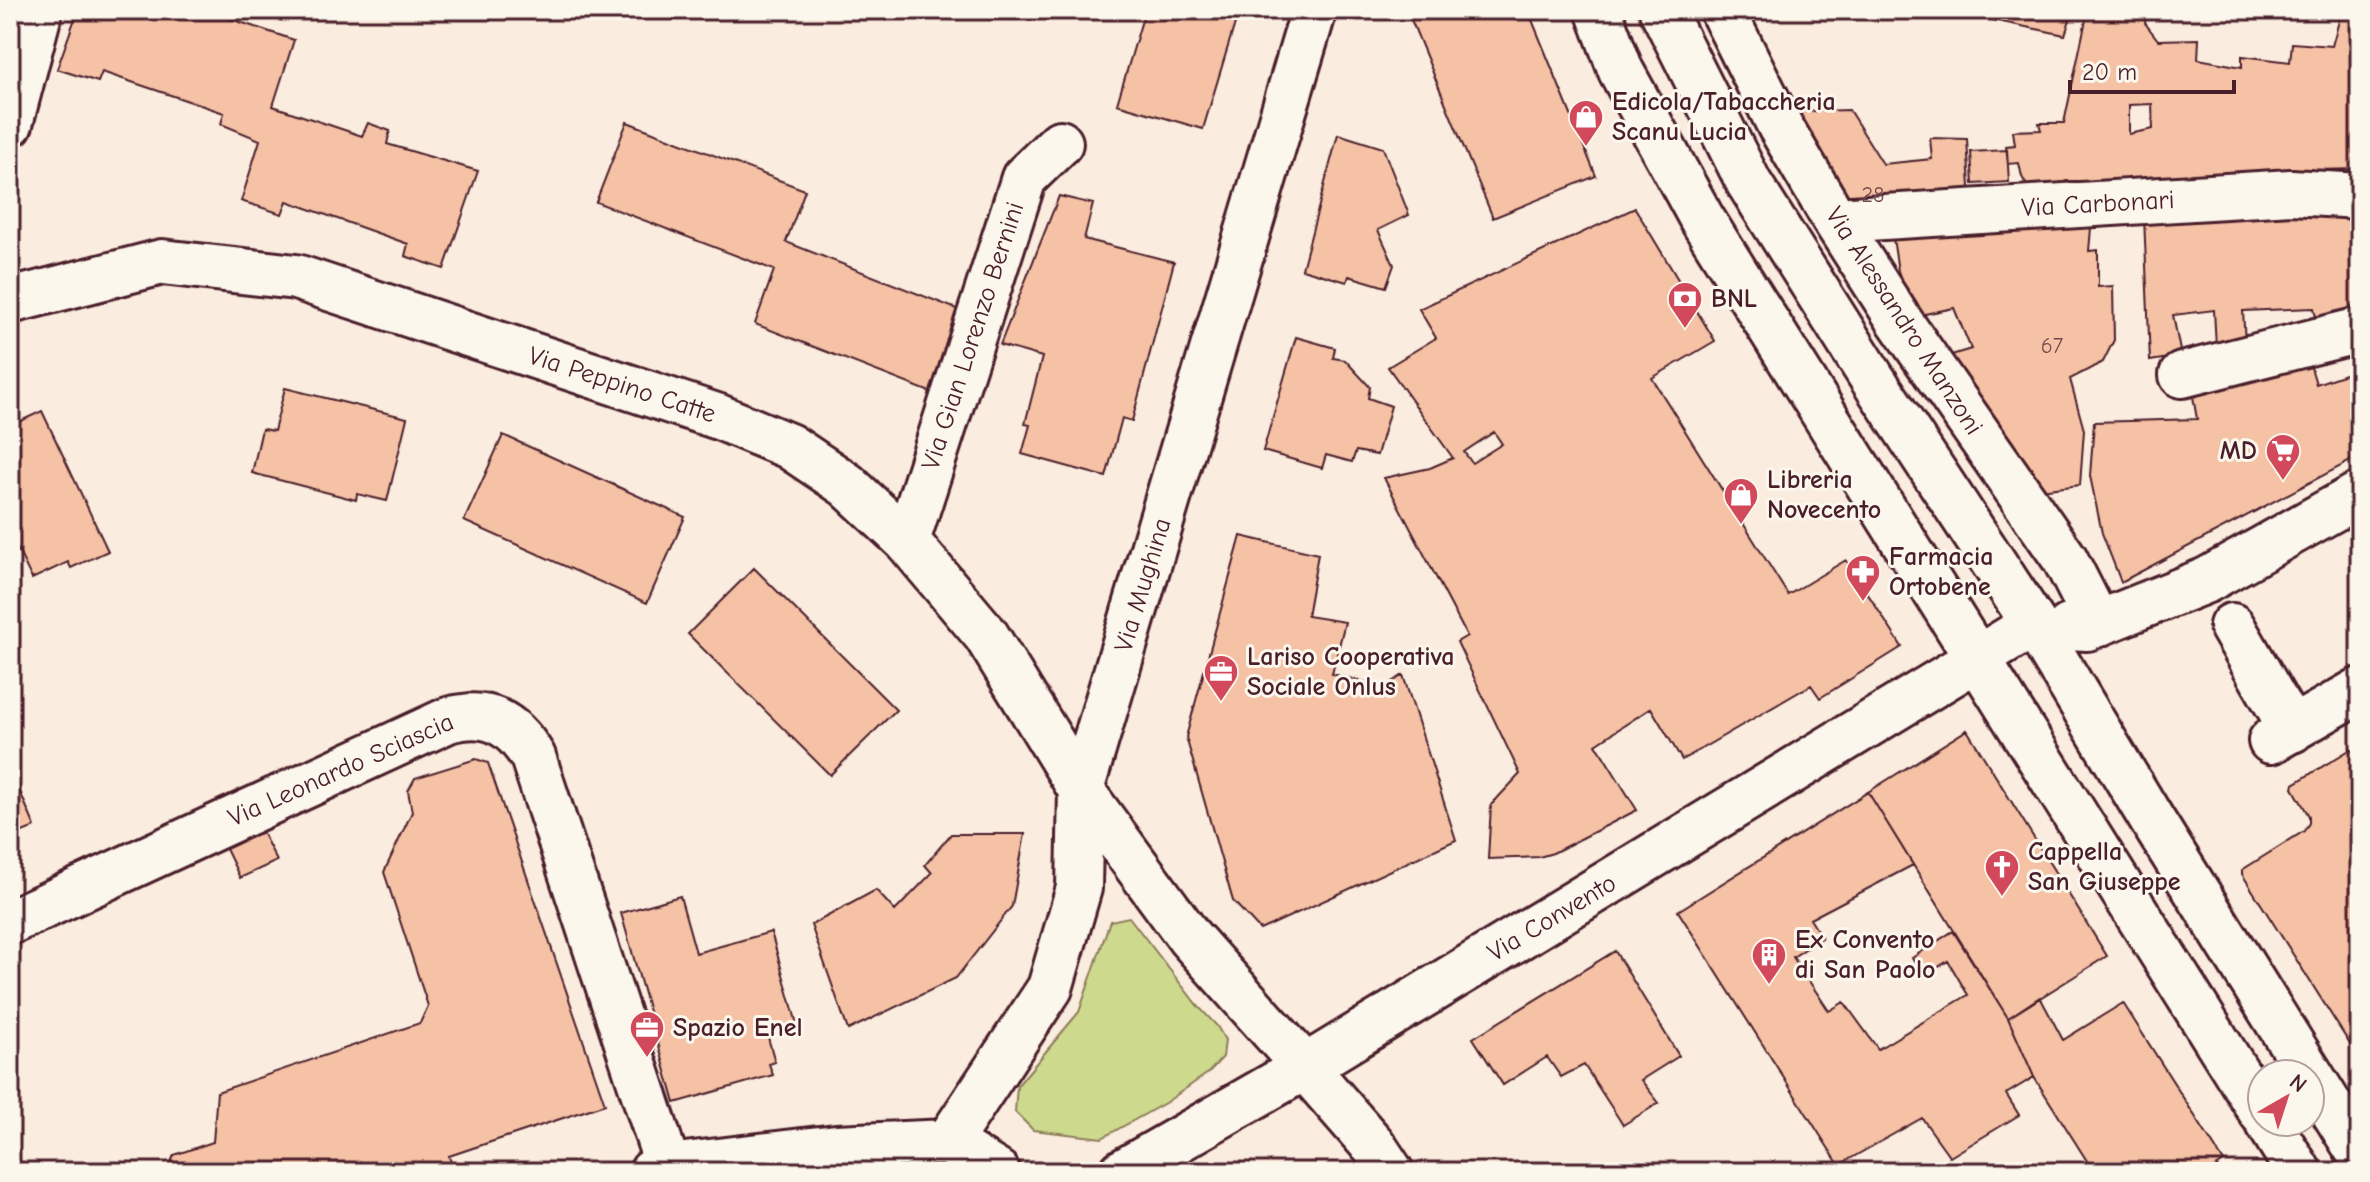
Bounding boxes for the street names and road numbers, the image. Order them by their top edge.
street label: Via Carbonari [2021,185,2175,223]
street label: Via Gian Lorenzo Bernini [916,198,1030,474]
street label: Via Alessandro Manzoni [1819,201,1989,441]
street label: Via Peppino Catte [524,341,720,429]
street label: Via Mughina [1108,514,1178,656]
street label: Via Leonardo Sciascia [224,707,458,833]
street label: Via Convento [1482,868,1622,968]

